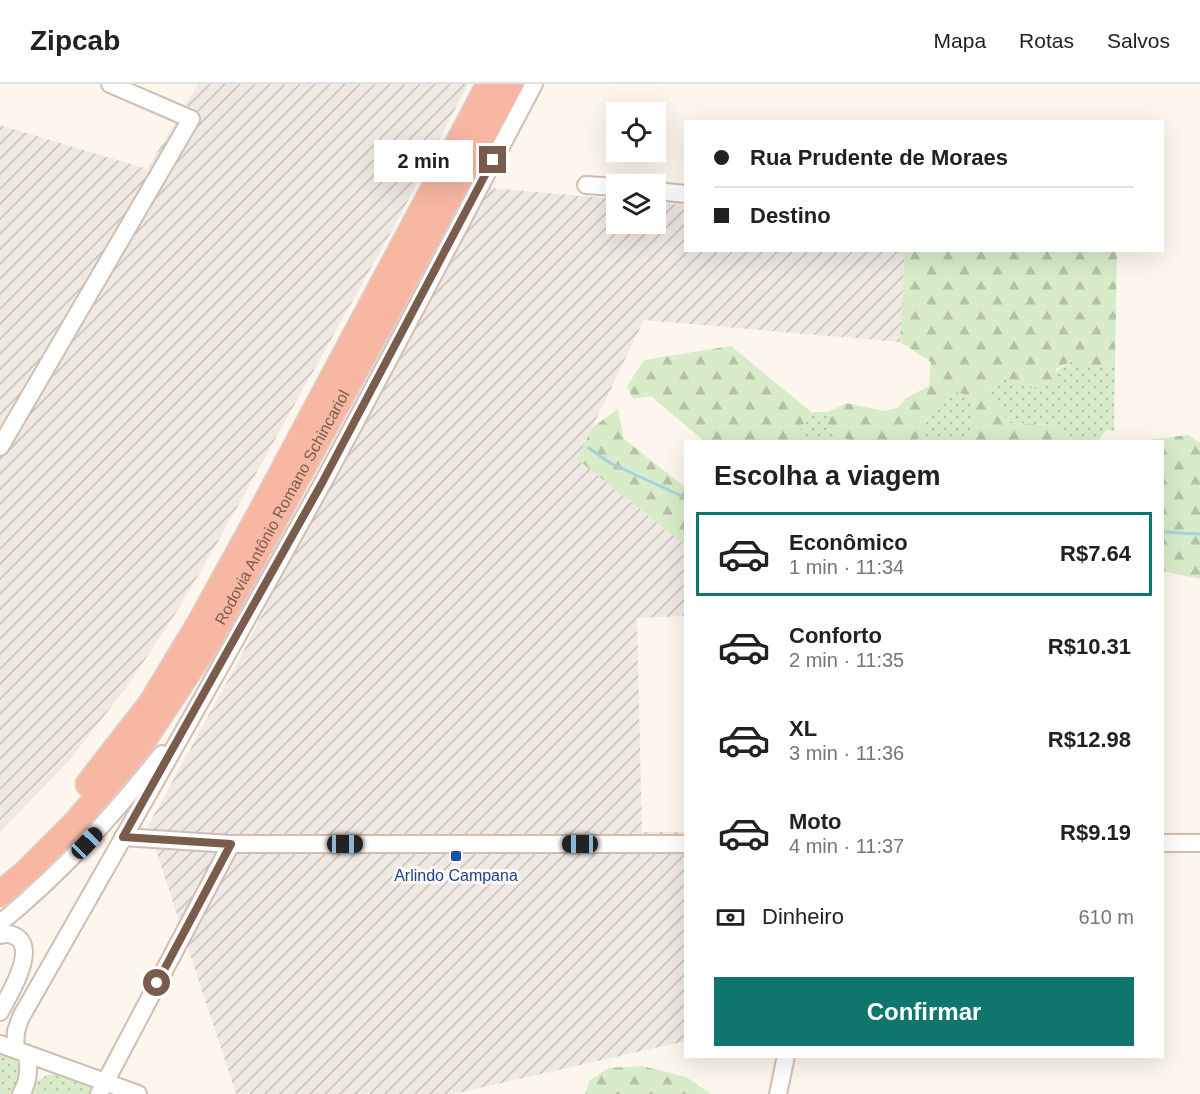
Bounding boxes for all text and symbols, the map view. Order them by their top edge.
text: Zipcab [30,25,120,56]
text: Mapa [934,29,986,52]
text: Rotas [1019,29,1074,52]
text: Salvos [1107,29,1170,52]
map controls [606,102,666,234]
button: locate [606,102,666,162]
callout: 2 min [373,139,472,181]
text: Rua Prudente de Moraes [750,145,1008,170]
route end [479,146,506,173]
text: 2 min [397,150,450,172]
button: layers [606,174,666,234]
text: Destino [750,203,831,228]
street label: Rodovia Antônio Romano Schincariol [212,387,352,628]
text: Escolha a viagem [714,461,941,491]
icon: car [717,527,771,581]
text: Econômico [789,530,908,555]
text: R$7.64 [1060,541,1131,566]
text: 1 min · 11:34 [789,556,904,578]
icon: car [717,620,771,674]
text: Conforto [789,623,882,648]
text: R$10.31 [1048,634,1131,659]
text: 2 min · 11:35 [789,649,904,671]
icon: car [717,713,771,767]
text: XL [789,716,817,741]
text: R$12.98 [1048,727,1131,752]
text: 3 min · 11:36 [789,742,904,764]
icon: car [717,806,771,860]
text: Moto [789,809,842,834]
text: R$9.19 [1060,820,1131,845]
car [68,824,106,862]
car [327,835,363,853]
car [562,835,598,853]
text: 4 min · 11:37 [789,835,904,857]
marker: Arlindo Campana [449,849,463,863]
place label: Arlindo Campana [394,867,518,884]
icon: cash [714,901,747,934]
text: Dinheiro [762,904,844,929]
text: 610 m [1078,906,1134,928]
route start [143,969,170,996]
button: Confirmar [714,977,1134,1046]

